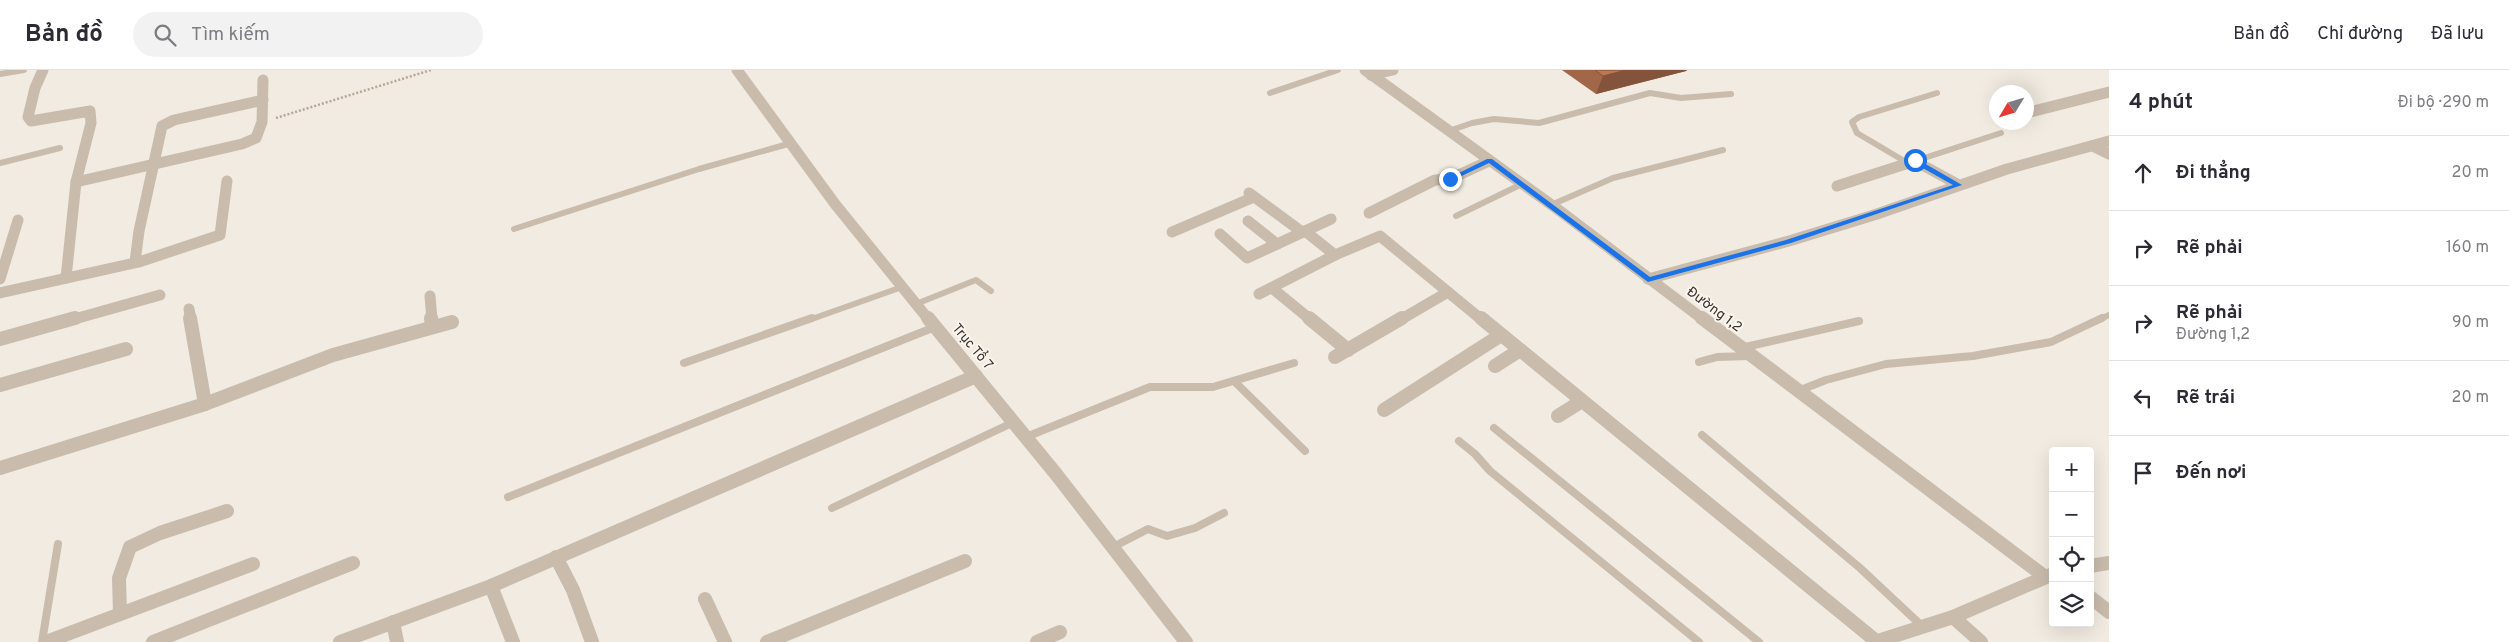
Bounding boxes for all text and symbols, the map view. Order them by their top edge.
search box [133,12,483,57]
text: Bản đồ [25,20,103,50]
icon: search [151,21,179,49]
text: Tìm kiếm [191,23,270,47]
text: Bản đồ [2233,23,2289,46]
text: Chỉ đường [2317,23,2403,46]
text: Đã lưu [2431,23,2484,46]
north arrow [1989,85,2034,130]
text: 4 phút [2129,89,2193,116]
text: Đi bộ · 290 m [2398,93,2489,113]
route start [1904,149,1927,172]
icon: ahead [2129,159,2157,187]
text: Đi thẳng [2176,161,2251,185]
text: 20 m [2452,163,2489,183]
route end [1439,168,1462,191]
icon: right [2129,234,2157,262]
text: Rẽ phải [2176,236,2243,260]
text: 160 m [2446,238,2489,258]
street label: Đường 1,2 [1683,284,1745,336]
text: Rẽ phải [2176,301,2243,325]
icon: right [2129,309,2157,337]
text: 90 m [2452,313,2489,333]
street label: Trục Tổ 7 [948,320,997,374]
text: Đường 1,2 [2176,325,2250,345]
icon: left [2129,384,2157,412]
text: Rẽ trái [2176,386,2235,410]
text: 20 m [2452,388,2489,408]
map controls [2049,447,2094,627]
button: + [2049,447,2094,492]
icon: arrive [2129,459,2157,487]
text: Đến nơi [2176,461,2246,485]
button: − [2049,492,2094,537]
button: locate [2049,537,2094,582]
button: layers [2049,582,2094,627]

